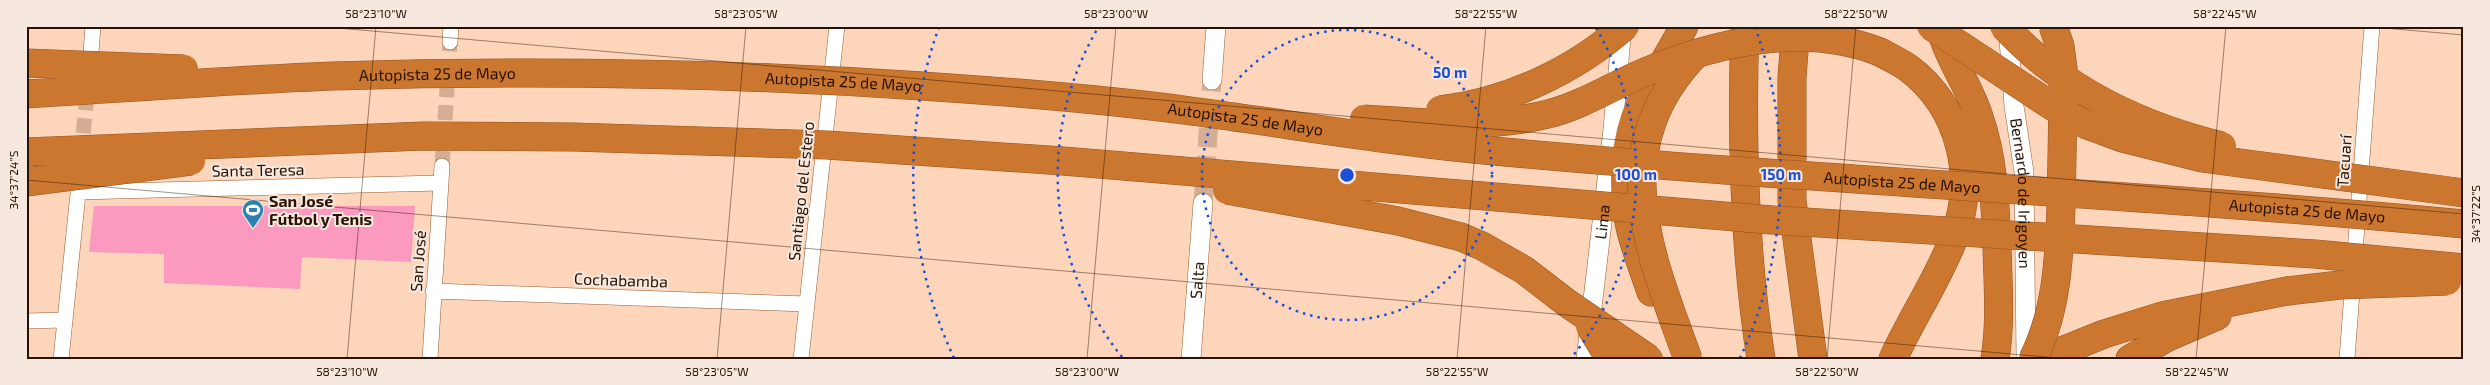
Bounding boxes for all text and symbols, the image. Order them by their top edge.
text: 58°23'10"W [345,6,407,20]
text: 58°23'05"W [714,6,778,20]
text: 58°23'00"W [1084,6,1148,20]
text: 58°22'55"W [1455,6,1517,20]
text: 58°22'50"W [1824,6,1888,20]
text: 58°22'45"W [2193,6,2257,20]
street label: Autopista 25 de Mayo [359,63,516,84]
text: 50 m [1433,63,1467,81]
street label: Autopista 25 de Mayo [765,68,922,95]
street label: Autopista 25 de Mayo [1167,98,1325,139]
street label: Bernardo de Irigoyen [2007,117,2035,269]
street label: Santiago del Estero [784,120,817,262]
street label: Tacuarí [2332,133,2355,188]
text: 34°37'24"S [6,150,20,209]
street label: Santa Teresa [211,159,305,180]
text: 100 m [1615,165,1657,183]
text: 150 m [1761,165,1801,183]
centre of rings [1338,166,1356,184]
street label: Autopista 25 de Mayo [1823,167,1981,196]
text: 34°37'22"S [2468,185,2482,243]
place label: San José Fútbol y Tenis [269,191,372,229]
street label: Autopista 25 de Mayo [2228,194,2386,226]
sports icon: San José Fútbol y Tenis [241,198,265,229]
street label: Lima [1590,203,1613,240]
street label: San José [406,230,429,292]
street label: Salta [1186,261,1207,300]
street label: Cochabamba [574,268,668,291]
text: 58°23'10"W [316,364,378,378]
text: 58°23'05"W [685,364,749,378]
text: 58°23'00"W [1055,364,1119,378]
text: 58°22'55"W [1426,364,1488,378]
text: 58°22'50"W [1795,364,1859,378]
text: 58°22'45"W [2165,364,2229,378]

